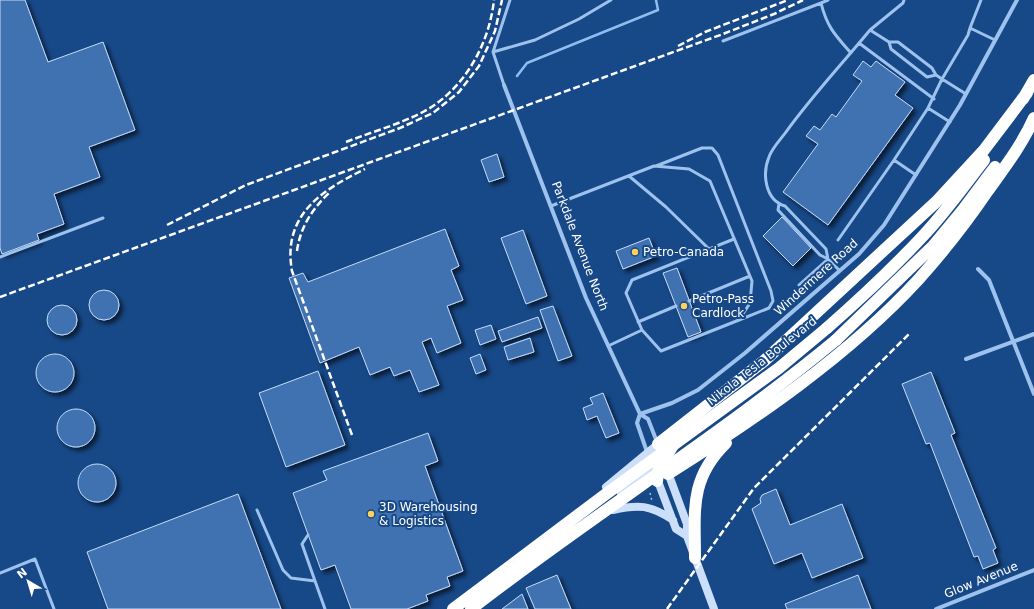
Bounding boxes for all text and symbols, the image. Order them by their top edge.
street label: Parkdale Avenue North [549,179,611,313]
street label: Windermere Road [771,236,861,318]
place label: Petro-Canada [643,245,724,259]
marker: Petro-Canada [630,247,640,257]
place label: Petro-Pass Cardlock [692,292,754,320]
marker: Petro-Pass Cardlock [679,301,689,311]
street label: Nikola Tesla Boulevard [705,314,819,408]
place label: 3D Warehousing & Logistics [379,500,478,528]
marker: 3D Warehousing & Logistics [366,509,376,519]
street label: Glow Avenue [942,559,1020,601]
north arrow [8,561,48,601]
text: N [15,566,30,581]

